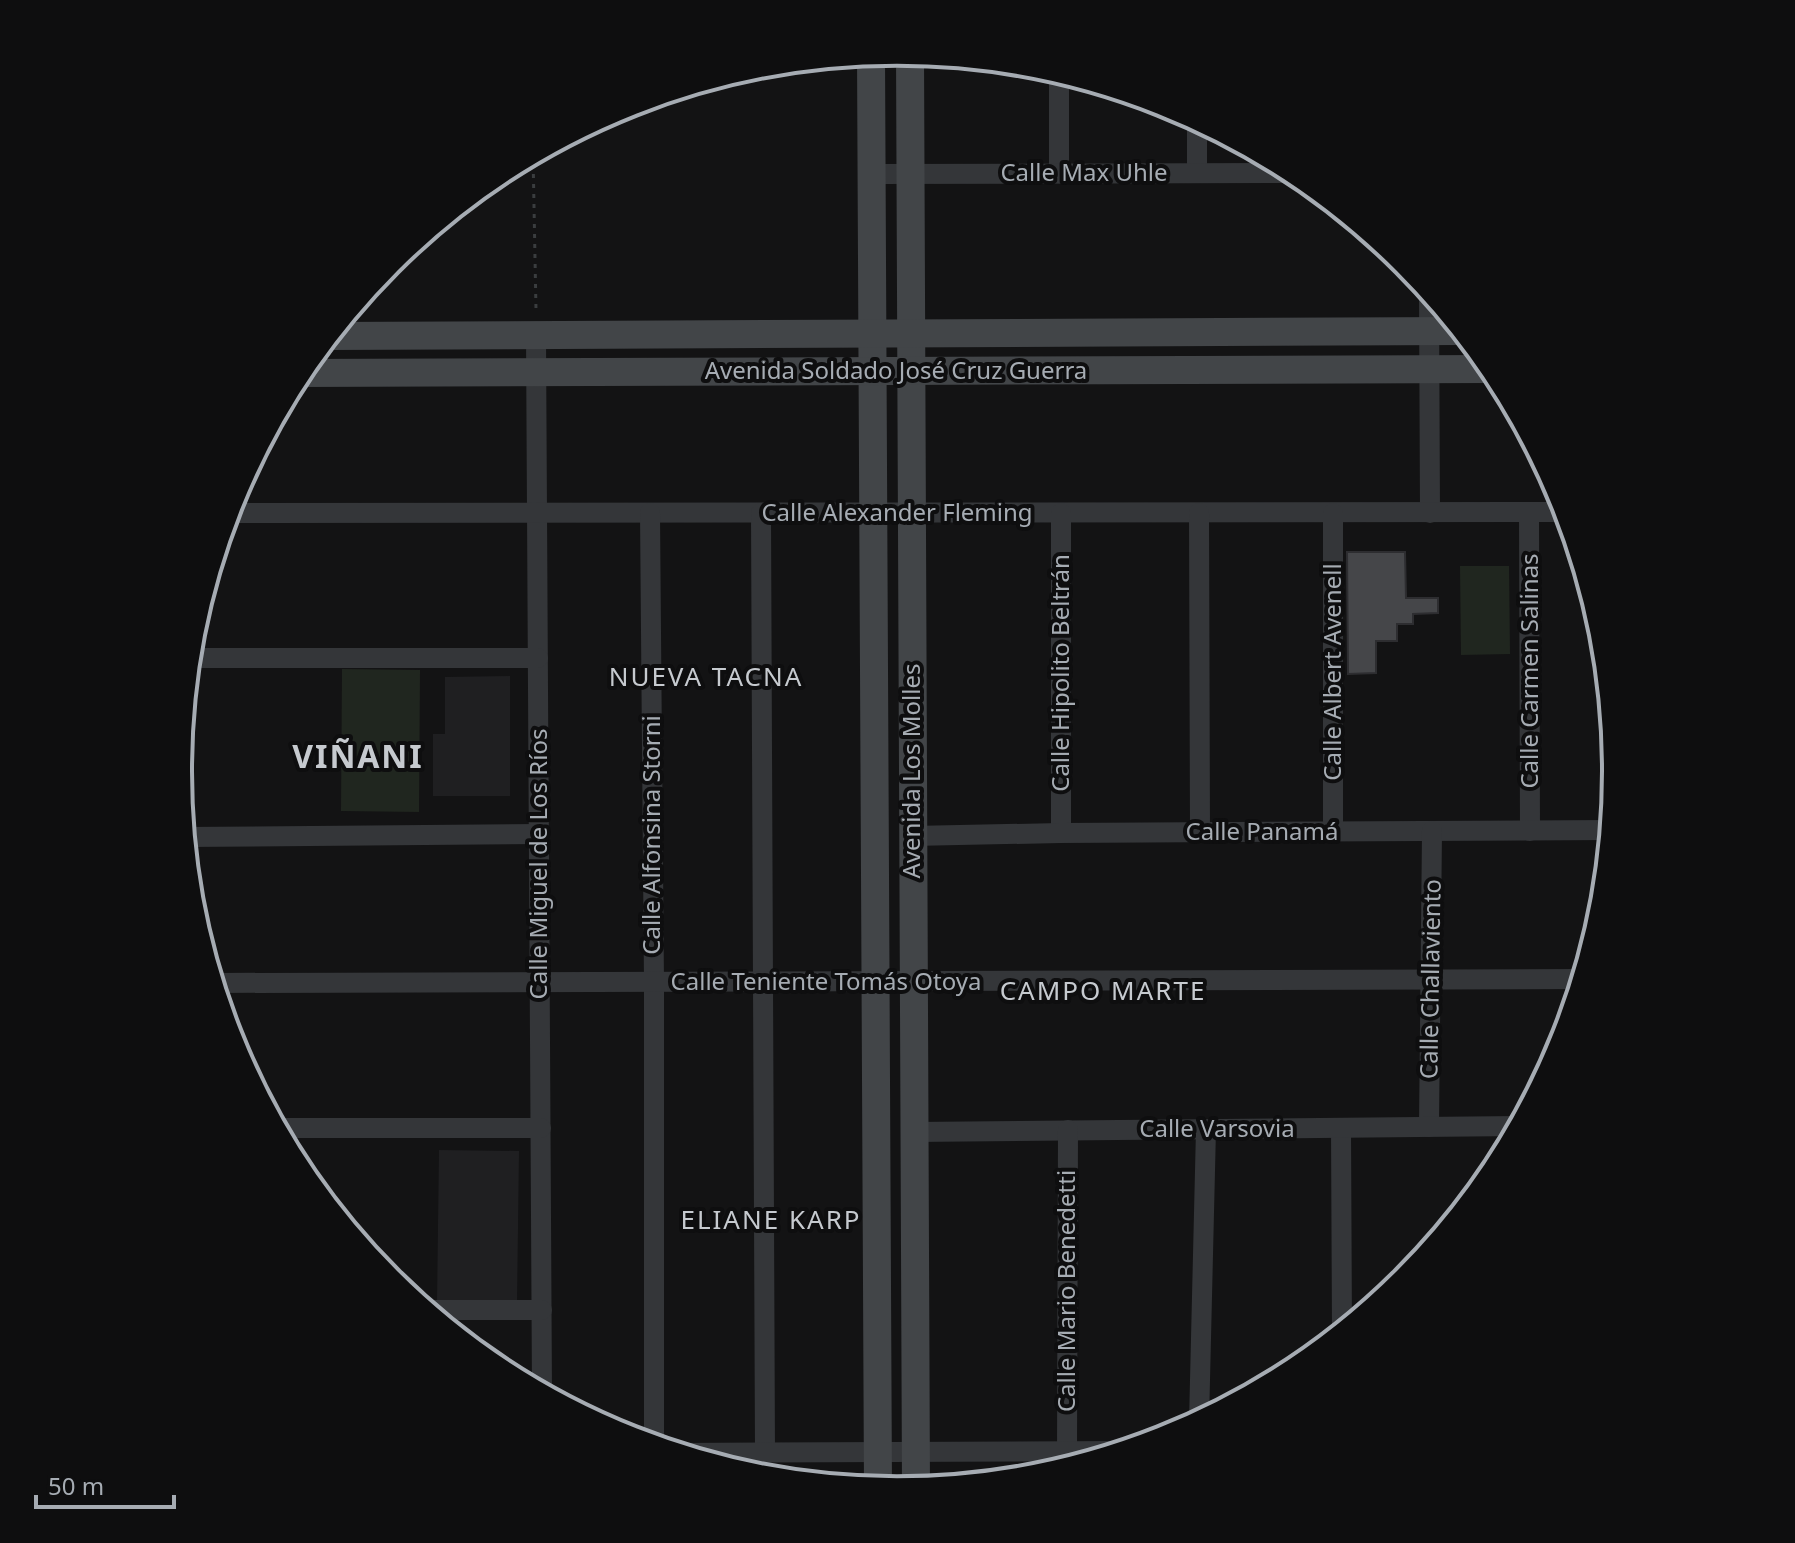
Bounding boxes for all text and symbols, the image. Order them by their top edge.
street label: Calle Max Uhle [1000,155,1168,188]
street label: Avenida Soldado José Cruz Guerra [705,353,1087,386]
street label: Calle Alexander Fleming [761,495,1033,528]
street label: Calle Carmen Salinas [1512,553,1545,789]
street label: Calle Hipolito Beltrán [1043,554,1076,792]
street label: Calle Albert Avenell [1315,563,1348,781]
district label: NUEVA TACNA [609,658,803,694]
street label: Avenida Los Molles [894,663,927,879]
street label: Calle Alfonsina Storni [634,715,667,955]
street label: Calle Miguel de Los Ríos [521,729,554,999]
district label: VIÑANI [292,734,424,777]
street label: Calle Panamá [1186,814,1338,847]
street label: Calle Challaviento [1411,879,1448,1079]
street label: Calle Teniente Tomás Otoya [671,964,981,997]
district label: CAMPO MARTE [1000,972,1206,1008]
street label: Calle Varsovia [1139,1111,1295,1144]
street label: Calle Mario Benedetti [1049,1170,1082,1412]
district label: ELIANE KARP [680,1201,862,1237]
scale bar [36,1459,174,1509]
text: 50 m [48,1469,104,1502]

